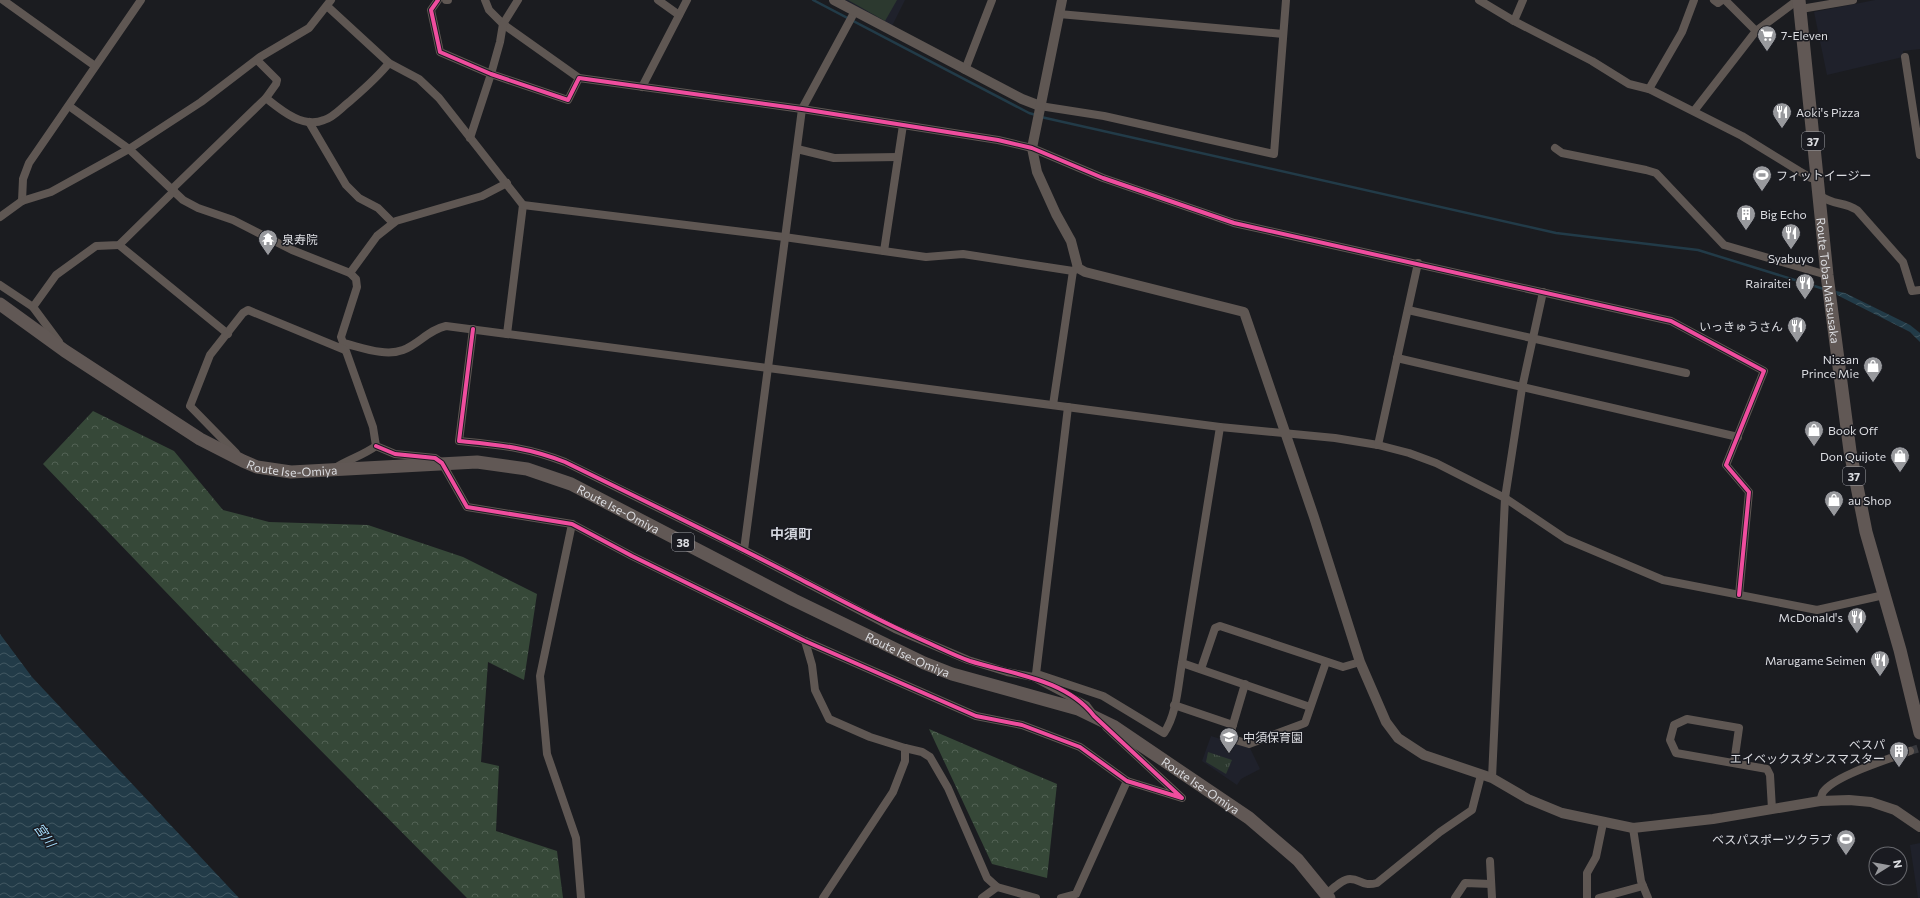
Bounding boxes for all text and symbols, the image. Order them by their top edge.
supermarket icon: 7-Eleven [1756,24,1778,52]
place label: 7-Eleven [1781,28,1828,42]
restaurant icon: Aoki's Pizza [1771,101,1793,129]
place label: Aoki's Pizza [1796,105,1860,119]
road number: 37 [1802,132,1824,150]
sports icon: フィットイージー [1751,164,1773,192]
place label: フィットイージー [1776,168,1872,182]
building icon: Big Echo [1735,203,1757,231]
place label: Big Echo [1760,207,1807,221]
street label: Route Toba-Matsusaka [1814,217,1843,344]
restaurant icon: Syabuyo [1780,222,1802,250]
temple icon: 泉寿院 [257,228,279,256]
place label: 泉寿院 [282,232,318,246]
place label: Syabuyo [1768,251,1814,265]
restaurant icon: Rairaitei [1794,272,1816,300]
place label: Rairaitei [1745,276,1791,290]
restaurant icon: いっきゅうさん [1786,315,1808,343]
place label: いっきゅうさん [1699,319,1783,333]
place label: Nissan Prince Mie [1801,352,1859,380]
shop icon: Nissan Prince Mie [1862,355,1884,383]
shop icon: Book Off [1803,419,1825,447]
place label: Book Off [1828,423,1879,437]
shop icon: Don Quijote [1889,445,1911,473]
place label: Don Quijote [1820,449,1886,463]
street label: Route Ise-Omiya [245,456,338,479]
road number: 37 [1843,467,1865,485]
street label: Route Ise-Omiya [575,481,662,536]
shop icon: au Shop [1823,489,1845,517]
place label: au Shop [1848,493,1891,507]
district label: 中須町 [770,525,812,542]
road number: 38 [672,533,694,551]
restaurant icon: McDonald's [1846,606,1868,634]
place label: McDonald's [1779,610,1843,624]
street label: Route Ise-Omiya [863,629,952,679]
restaurant icon: Marugame Seimen [1869,649,1891,677]
place label: Marugame Seimen [1765,653,1866,667]
school or university icon: 中須保育園 [1218,726,1240,754]
place label: 中須保育園 [1243,730,1303,744]
place label: ベスパ エイベックスダンスマスター [1730,737,1885,765]
building icon: ベスパ エイベックスダンスマスター [1888,740,1910,768]
street label: Route Ise-Omiya [1159,754,1242,817]
water label: 宮川 [31,820,60,852]
sports icon: ベスパスポーツクラブ [1835,828,1857,856]
place label: ベスパスポーツクラブ [1712,832,1832,846]
north arrow [1868,846,1908,886]
text: N [1891,859,1905,869]

